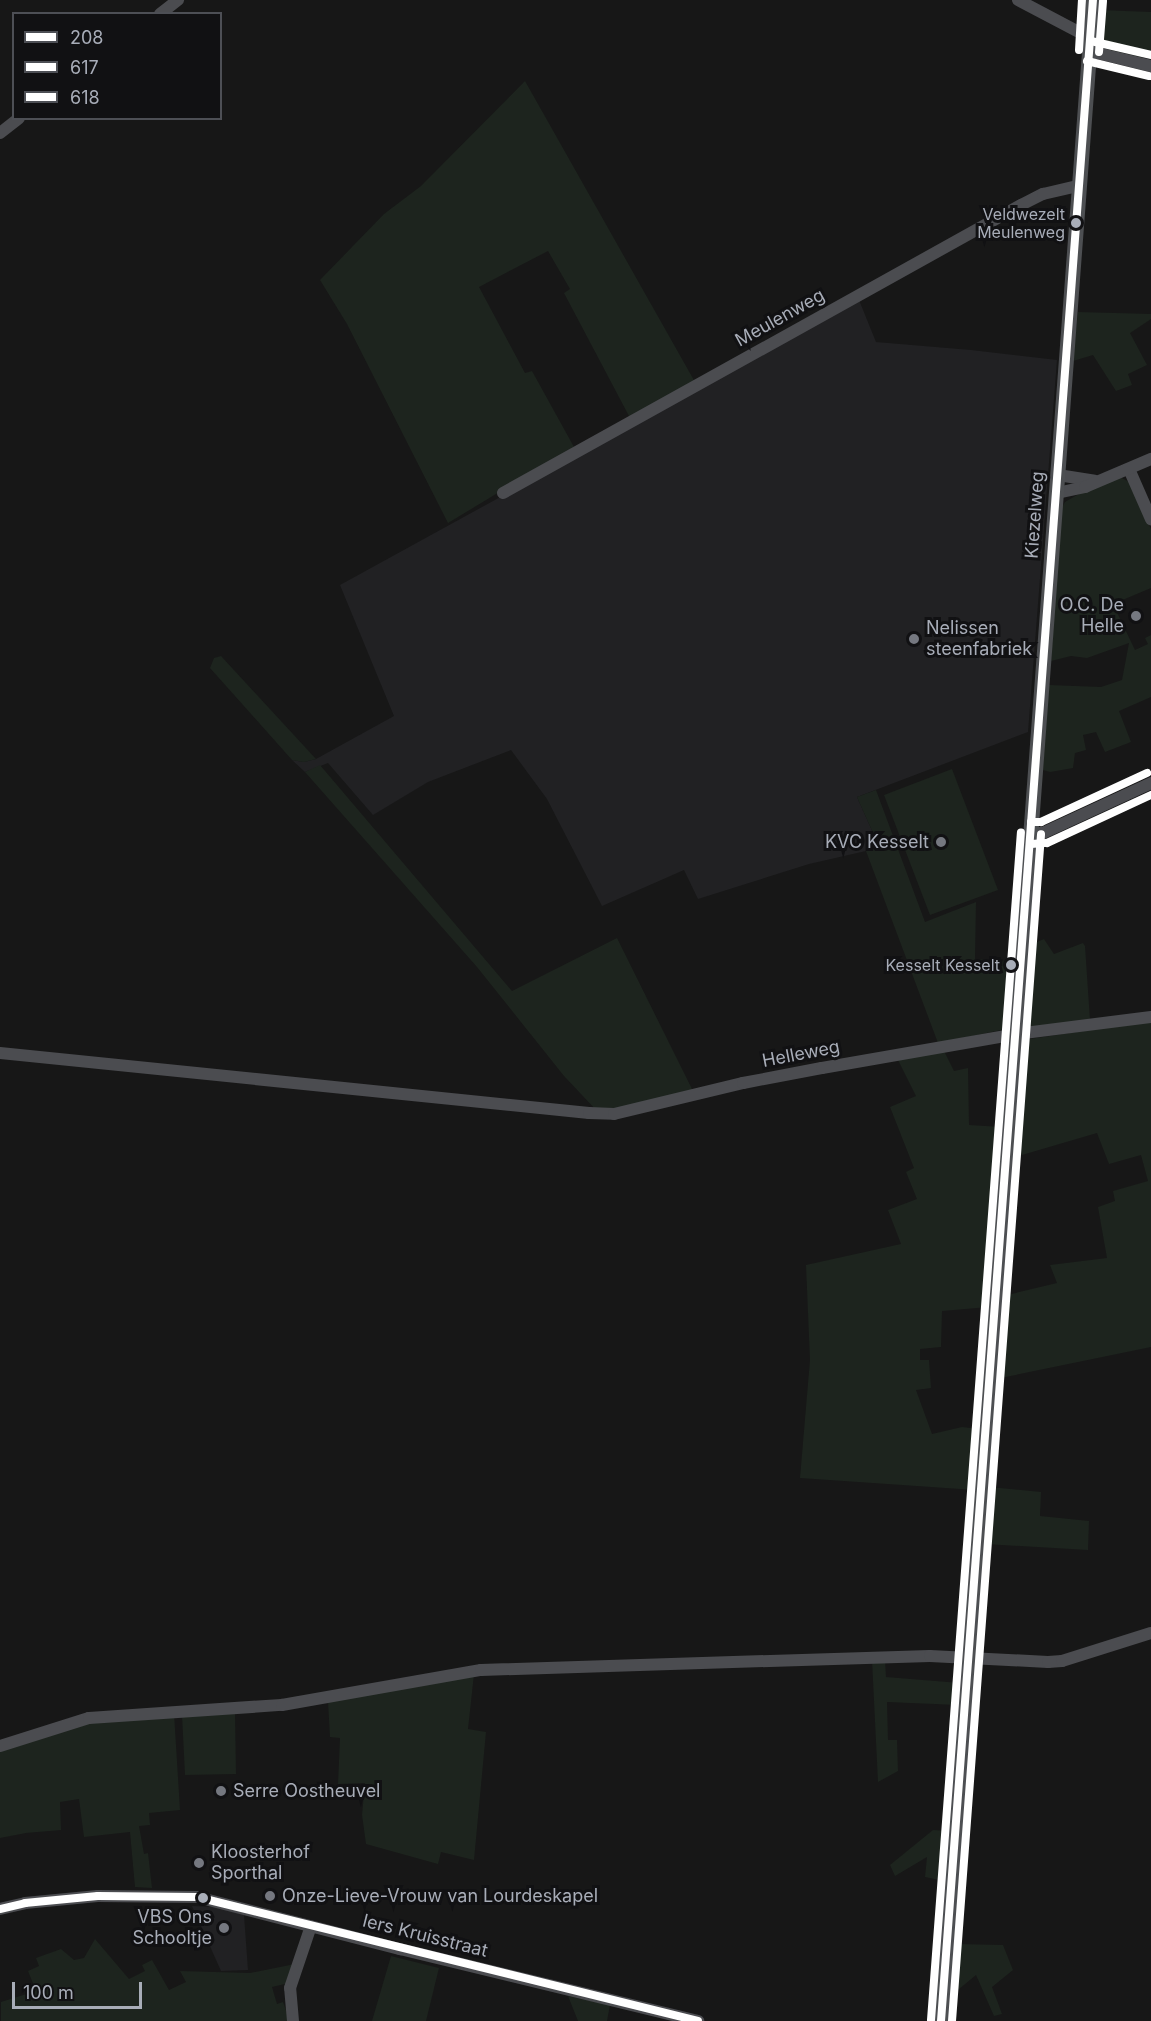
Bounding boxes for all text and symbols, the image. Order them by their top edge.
legend [12,12,222,120]
text: 208 [70,27,103,48]
text: 617 [70,57,99,78]
text: 618 [70,87,100,108]
place label: Veldwezelt Meulenweg [977,204,1065,242]
marker: Veldwezelt Meulenweg [1070,217,1082,229]
street label: Meulenweg [732,285,828,351]
street label: Kiezelweg [1021,471,1049,559]
place label: O.C. De Helle [1060,595,1124,638]
marker: O.C. De Helle [1129,609,1143,623]
place label: Nelissen steenfabriek [926,618,1032,660]
marker: Nelissen steenfabriek [907,632,921,646]
place label: KVC Kesselt [825,831,929,853]
marker: KVC Kesselt [934,835,948,849]
place label: Kesselt Kesselt [885,955,1000,975]
marker: Kesselt Kesselt [1005,959,1017,971]
street label: Helleweg [760,1036,842,1072]
place label: Serre Oostheuvel [233,1780,380,1802]
marker: Serre Oostheuvel [214,1784,228,1798]
place label: Kloosterhof Sporthal [211,1842,310,1884]
marker: Kloosterhof Sporthal [192,1856,206,1870]
place label: Onze-Lieve-Vrouw van Lourdeskapel [282,1885,598,1907]
marker: Onze-Lieve-Vrouw van Lourdeskapel [263,1889,277,1903]
unlabelled marker [197,1892,209,1904]
place label: VBS Ons Schooltje [132,1907,212,1950]
street label: Iers Kruisstraat [360,1910,490,1962]
marker: VBS Ons Schooltje [217,1921,231,1935]
scale bar [15,1970,146,2008]
text: 100 m [23,1982,74,2003]

